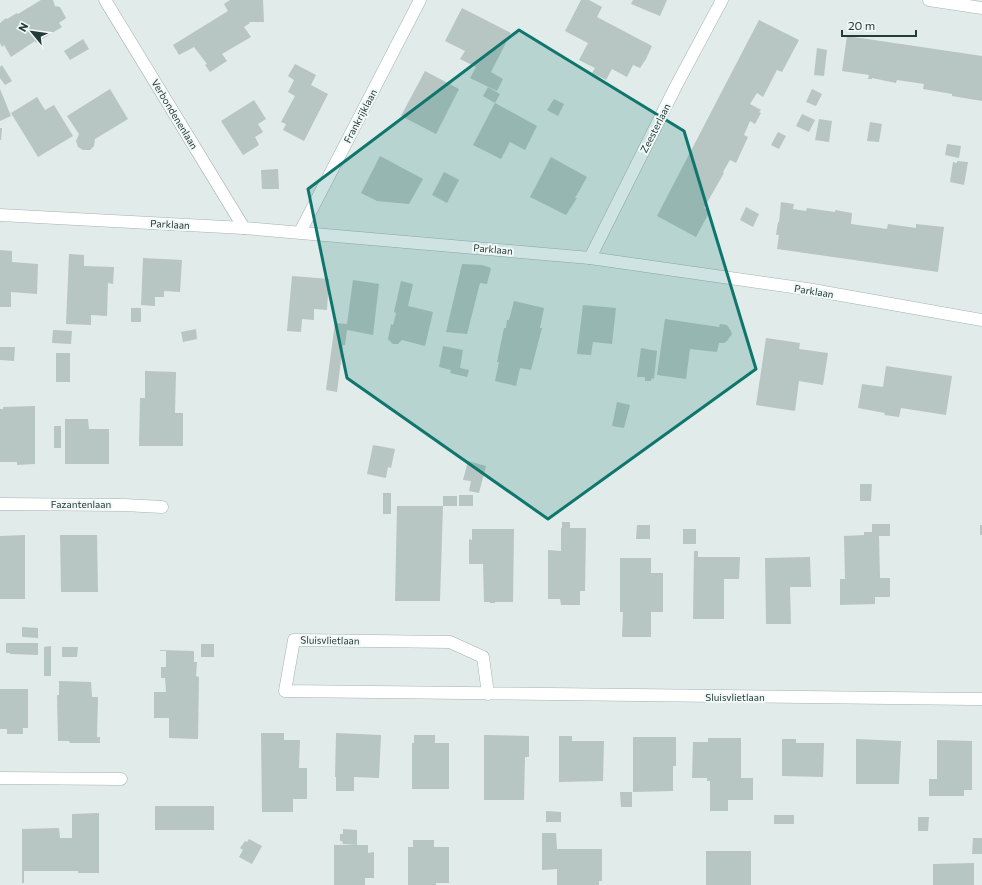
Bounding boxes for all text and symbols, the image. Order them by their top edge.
north arrow [12,12,52,52]
scale bar [842,12,916,38]
text: 20 m [848,18,875,32]
text: N [15,20,31,34]
street label: Verbondenenlaan [149,77,201,151]
street label: Frankrijklaan [341,87,379,145]
street label: Zeesterlaan [637,101,673,155]
street label: Parklaan [150,217,190,231]
street label: Parklaan [473,241,513,257]
street label: Parklaan [793,282,835,300]
street label: Fazantenlaan [51,498,111,510]
street label: Sluisvlietlaan [300,633,360,647]
street label: Sluisvlietlaan [705,691,765,703]

